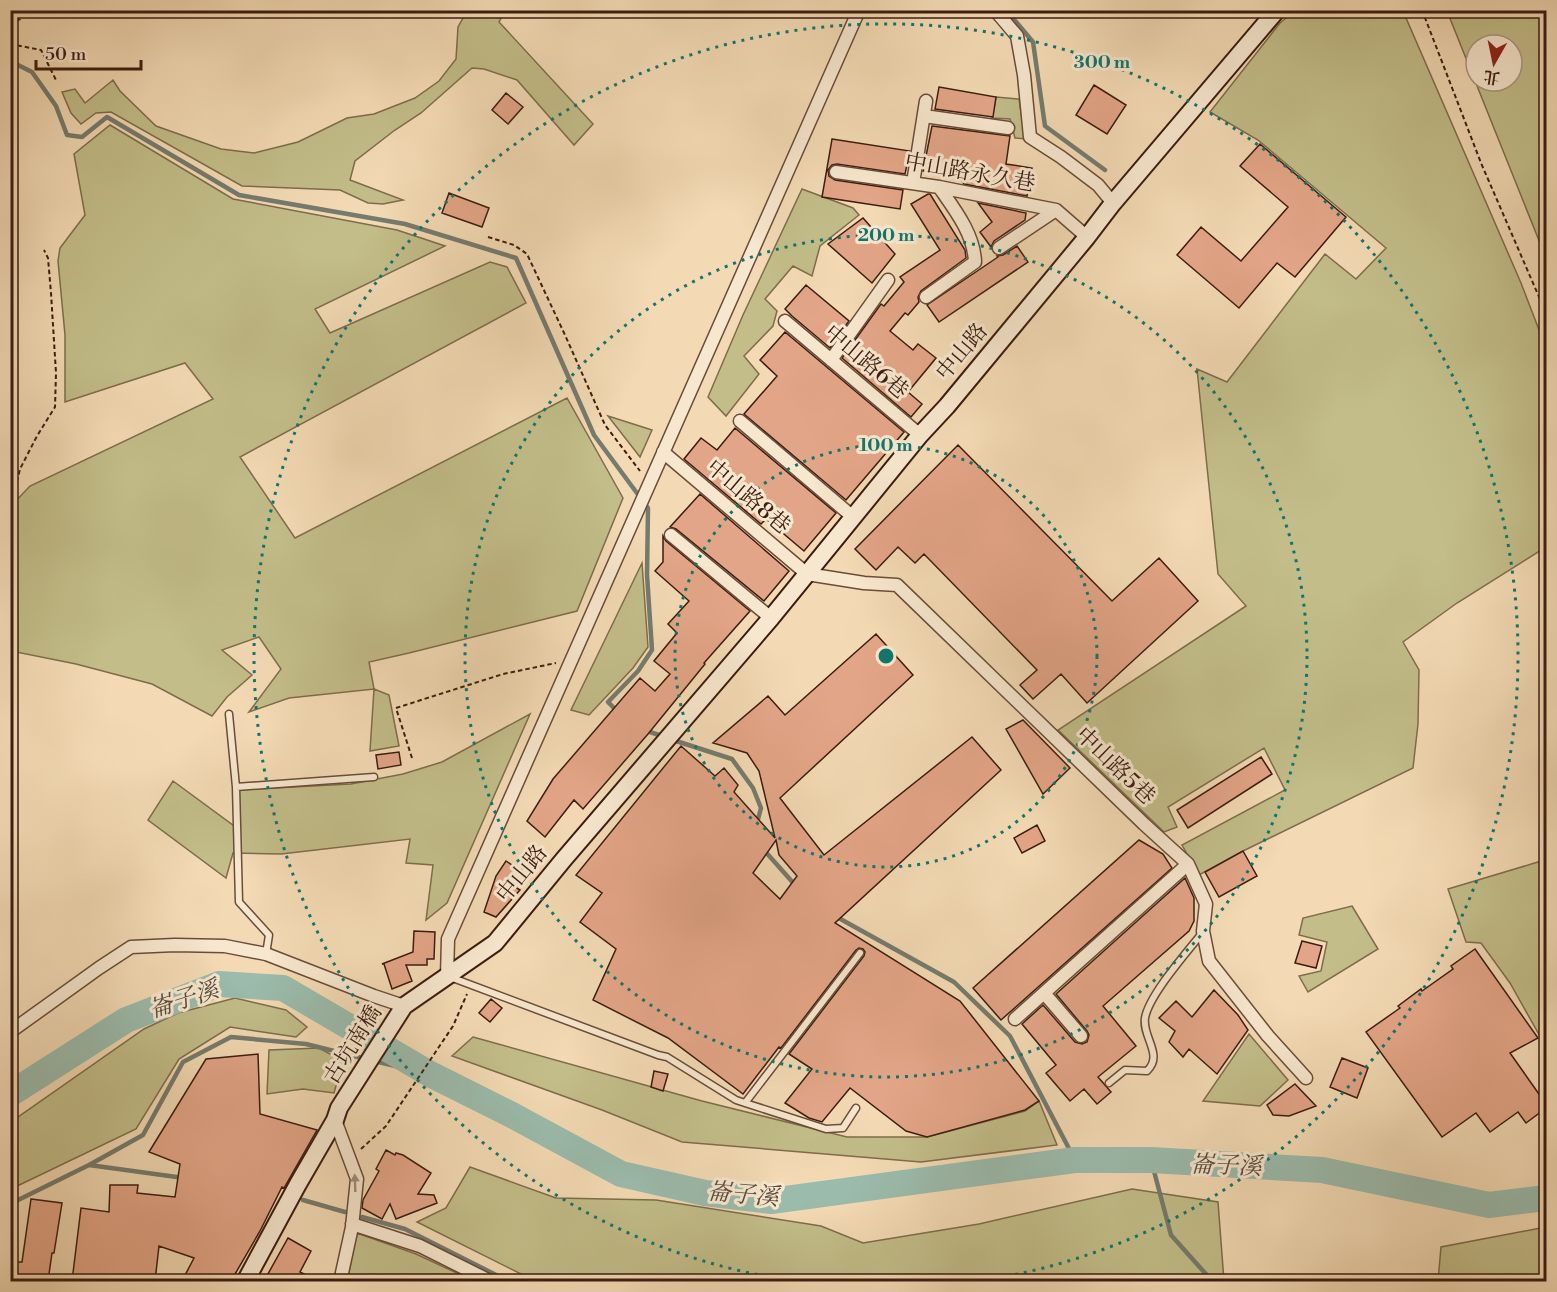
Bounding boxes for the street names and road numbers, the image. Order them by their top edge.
street label: 中山路永久巷 [903,148,1037,198]
street label: 中山路 [930,318,994,386]
street label: 中山路6巷 [819,319,913,405]
street label: 中山路8巷 [700,454,796,540]
street label: 中山路5巷 [1070,722,1160,810]
street label: 中山路 [491,840,553,908]
street label: 古坑南橋 [318,1001,388,1089]

